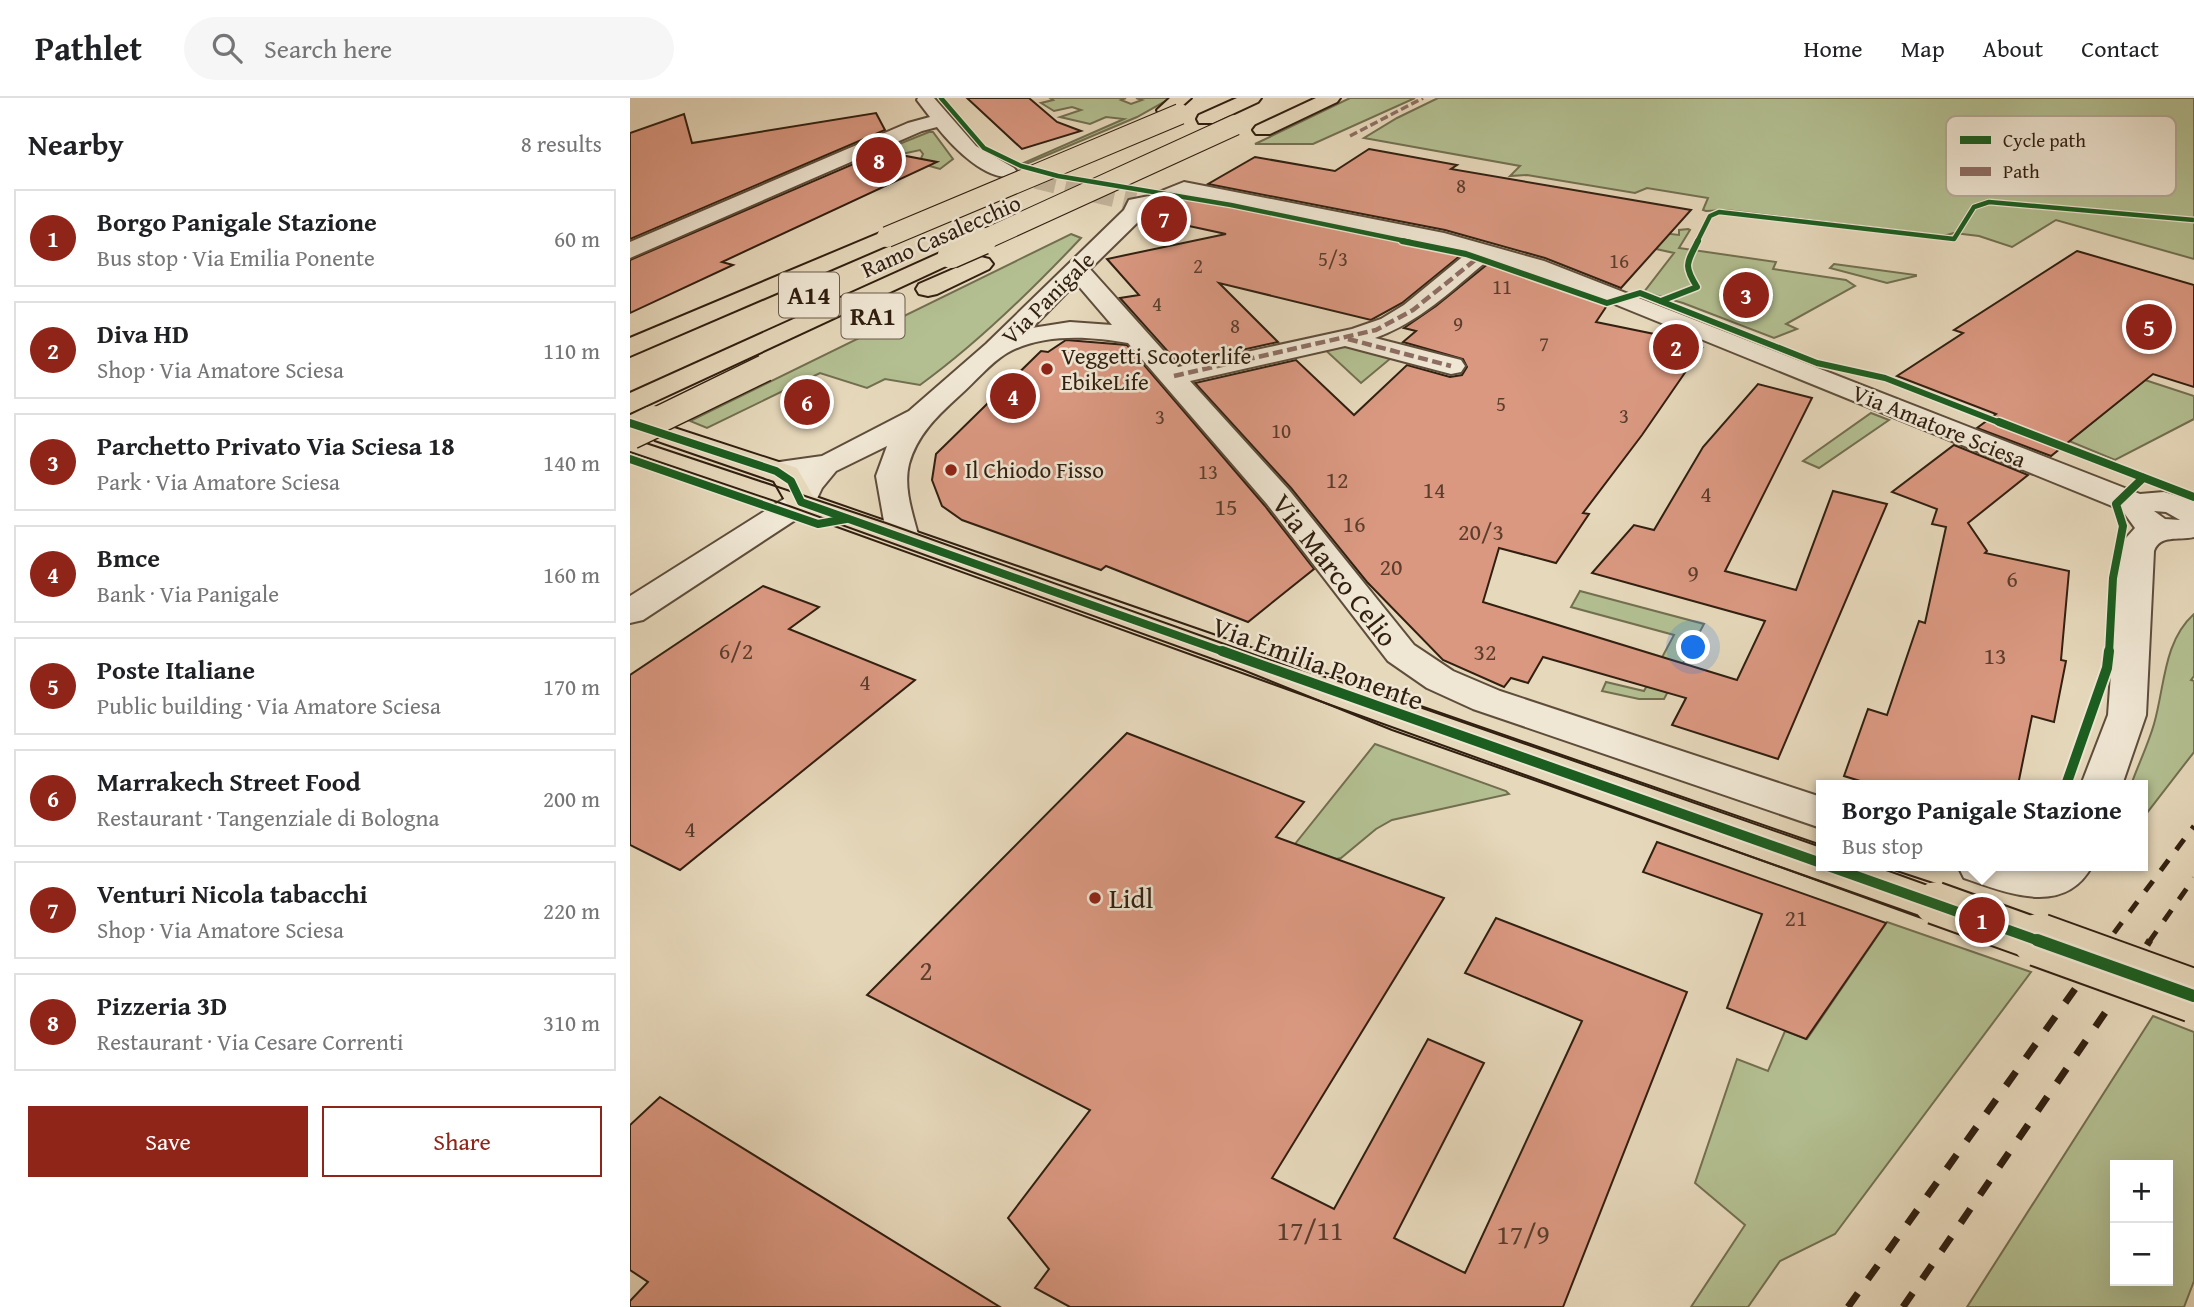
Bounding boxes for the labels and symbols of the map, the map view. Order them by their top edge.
legend [1946,116,2176,196]
text: Cycle path [2003,126,2086,154]
pin: 8 [856,134,902,186]
text: Path [2003,157,2040,185]
house number: 8 [1456,170,1466,201]
street label: Ramo Casalecchio [856,186,1026,285]
pin: 7 [1141,193,1187,245]
house number: 5/3 [1318,243,1348,274]
street label: Via Panigale [994,244,1102,352]
house number: 16 [1609,245,1629,276]
house number: 2 [1193,250,1203,281]
pin: 3 [1723,269,1769,321]
house number: 11 [1492,271,1512,302]
road number: A14 [779,272,839,318]
house number: 4 [1152,288,1162,319]
road number: RA1 [842,294,904,338]
pin: 5 [2126,301,2172,353]
house number: 9 [1453,308,1463,339]
house number: 8 [1230,310,1240,341]
pin: 2 [1653,321,1699,373]
house number: 7 [1539,328,1549,359]
place label: Veggetti Scooterlife EbikeLife [1061,339,1251,398]
marker: Veggetti Scooterlife EbikeLife [1039,361,1055,377]
pin: 4 [990,370,1036,422]
pin: 6 [784,376,830,428]
street label: Via Amatore Sciesa [1847,376,2031,475]
house number: 5 [1496,388,1506,419]
house number: 3 [1619,400,1629,431]
house number: 3 [1155,401,1165,432]
house number: 10 [1271,415,1291,446]
place label: Il Chiodo Fisso [965,453,1104,486]
house number: 13 [1198,456,1218,487]
marker: Il Chiodo Fisso [943,462,959,478]
house number: 12 [1325,462,1349,497]
house number: 14 [1422,472,1446,507]
house number: 4 [1700,476,1712,511]
street label: Via Marco Celio [1263,485,1408,655]
house number: 15 [1214,489,1238,524]
house number: 16 [1342,506,1366,541]
house number: 20/3 [1458,514,1504,549]
house number: 20 [1379,549,1403,584]
house number: 9 [1687,555,1699,590]
house number: 6 [2006,561,2018,596]
street label: Via Emilia Ponente [1207,605,1430,720]
your location [1676,630,1710,664]
house number: 6/2 [719,633,753,668]
house number: 32 [1473,634,1497,669]
house number: 13 [1983,638,2007,673]
house number: 4 [859,664,871,699]
house number: 4 [684,811,696,846]
place label: Lidl [1109,877,1153,918]
marker: Lidl [1087,890,1103,906]
pin: 1 [1959,894,2005,946]
house number: 21 [1784,900,1808,935]
house number: 2 [919,949,933,990]
house number: 17/11 [1276,1209,1344,1250]
house number: 17/9 [1496,1213,1550,1254]

